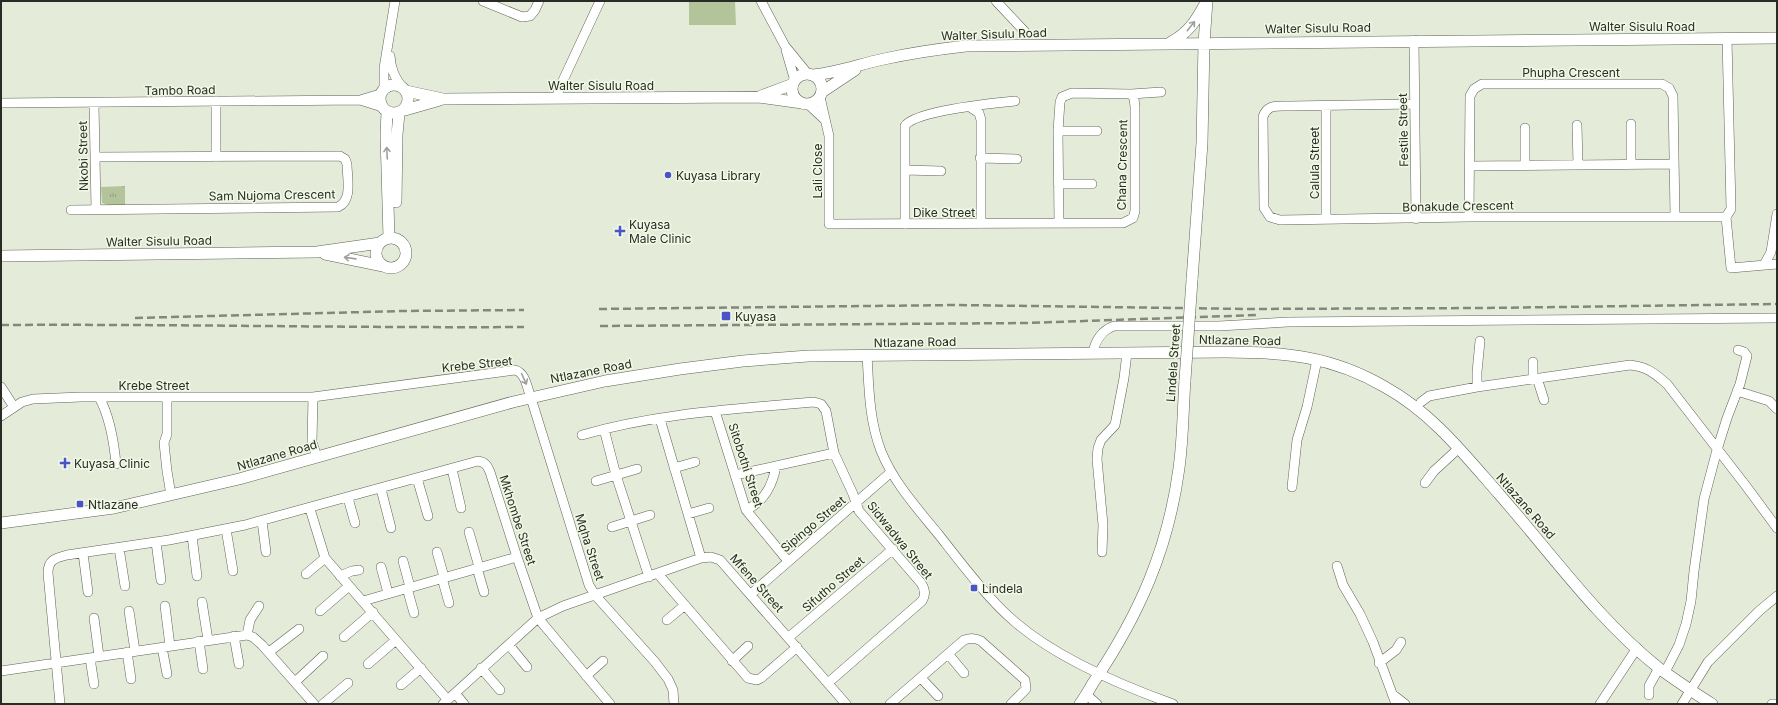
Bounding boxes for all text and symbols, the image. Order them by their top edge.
street label: Walter Sisulu Road [1589,19,1695,34]
street label: Walter Sisulu Road [1265,20,1371,36]
one-way arrow [1187,21,1196,32]
street label: Walter Sisulu Road [941,25,1047,43]
street label: Phupha Crescent [1522,65,1620,80]
street label: Walter Sisulu Road [548,78,654,93]
street label: Tambo Road [144,82,216,98]
street label: Festile Street [1395,93,1411,167]
street label: Chana Crescent [1114,119,1130,211]
street label: Nkobi Street [75,121,91,191]
street label: Calula Street [1307,127,1322,199]
street label: Lali Close [810,144,825,198]
one-way arrow [383,147,391,160]
place label: Kuyasa Library [676,168,761,183]
marker: Kuyasa Library [663,170,673,180]
street label: Sam Nujoma Crescent [209,186,335,204]
street label: Bonakude Crescent [1402,198,1514,214]
street label: Dike Street [913,205,975,220]
place label: Kuyasa Male Clinic [629,217,691,246]
marker: Kuyasa Male Clinic [614,225,626,237]
street label: Walter Sisulu Road [106,233,212,249]
one-way arrow [344,255,357,262]
place label: Kuyasa [735,309,776,324]
marker: Kuyasa [720,310,732,322]
street label: Lindela Street [1163,323,1183,402]
street label: Ntlazane Road [1199,332,1281,348]
street label: Ntlazane Road [874,334,956,350]
street label: Krebe Street [441,353,513,375]
street label: Ntlazane Road [549,356,633,386]
one-way arrow [521,373,528,385]
street label: Krebe Street [119,378,190,393]
street label: Sitobothi Street [725,421,767,509]
street label: Ntlazane Road [235,436,319,474]
place label: Kuyasa Clinic [74,456,150,471]
marker: Kuyasa Clinic [59,457,71,469]
street label: Ntlazane Road [1493,470,1559,542]
street label: Mkhombe Street [496,473,540,567]
street label: Sipingo Street [778,493,848,555]
place label: Ntlazane [88,497,138,512]
street label: Sidwadwa Street [864,498,936,582]
marker: Ntlazane [75,499,85,509]
street label: Mqha Street [572,512,608,582]
street label: Mfene Street [727,551,787,615]
street label: Sifutho Street [799,553,867,615]
place label: Lindela [982,581,1023,596]
marker: Lindela [969,583,979,593]

